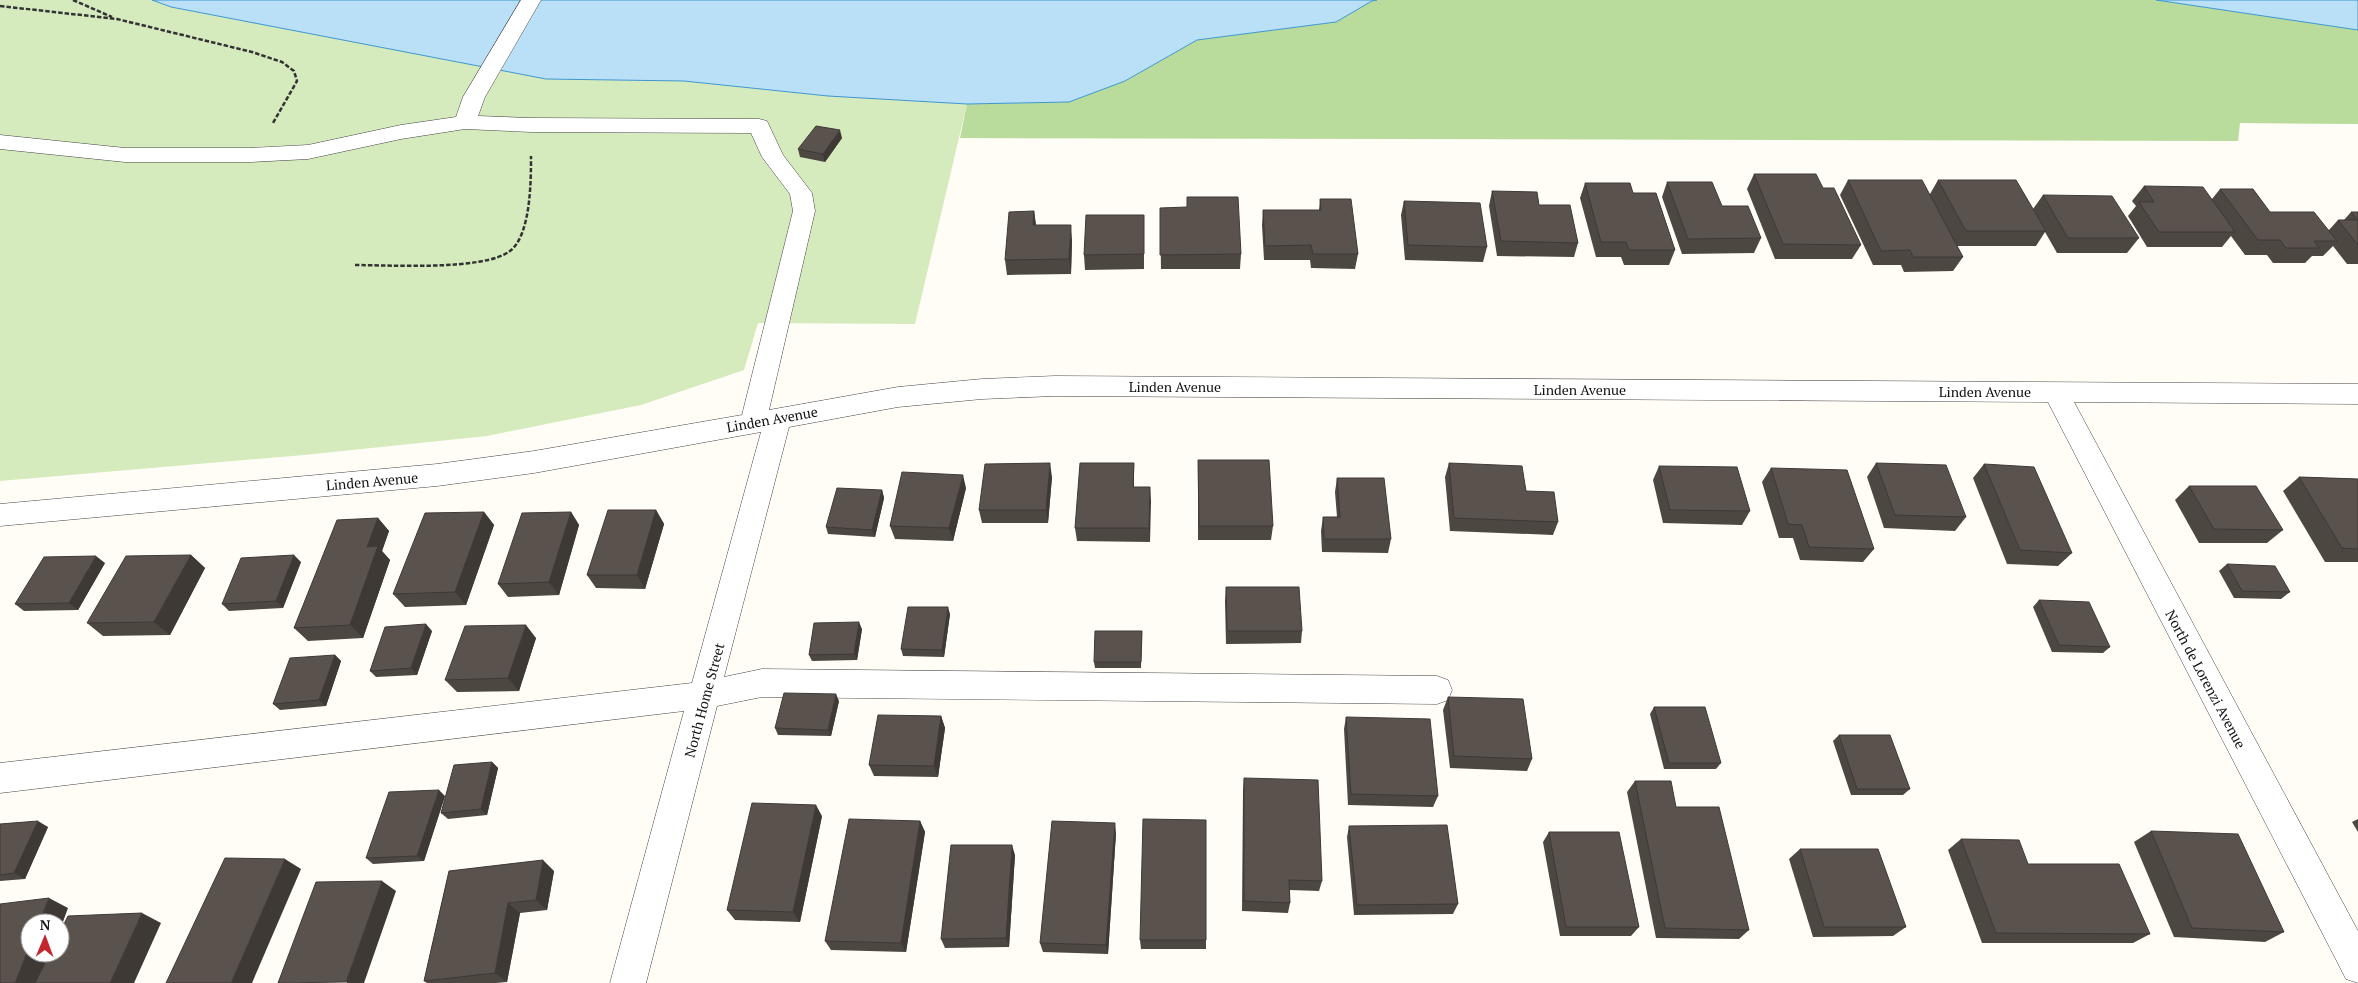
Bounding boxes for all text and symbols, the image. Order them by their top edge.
street label: Linden Avenue [1129,377,1221,396]
street label: Linden Avenue [1534,380,1626,399]
street label: Linden Avenue [1939,382,2031,401]
street label: Linden Avenue [725,402,819,436]
street label: Linden Avenue [325,468,419,494]
street label: North de Lorenzi Avenue [2161,606,2251,752]
street label: North Home Street [680,640,729,759]
north arrow [20,913,70,963]
text: N [40,915,51,934]

